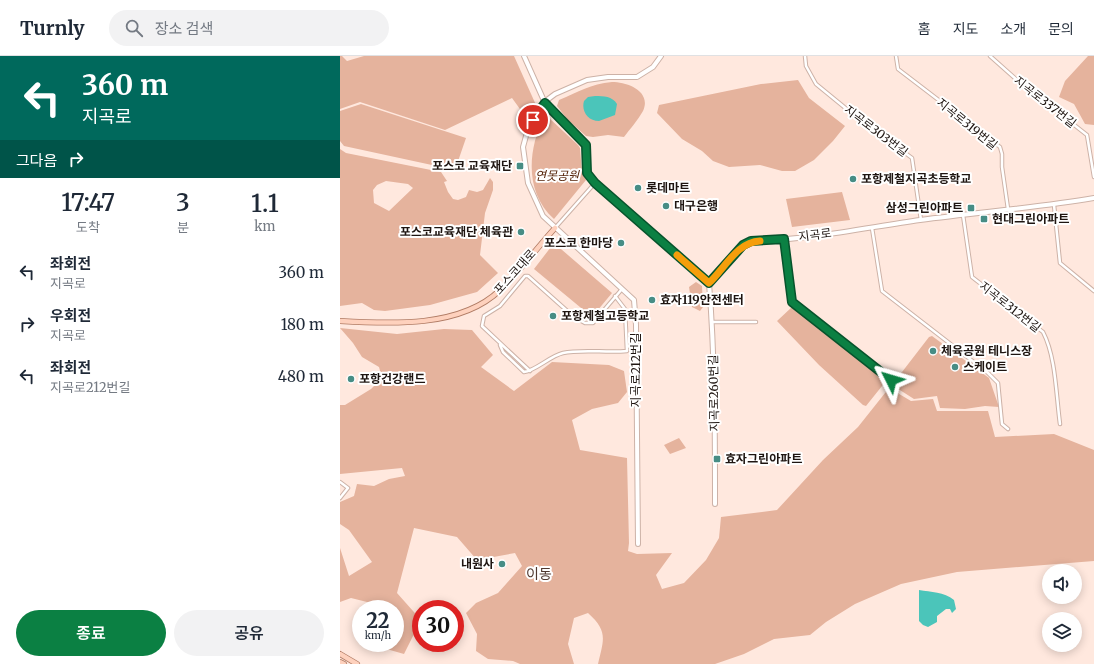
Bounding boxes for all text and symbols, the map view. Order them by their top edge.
search box [109,10,389,46]
text: Turnly [20,16,85,40]
icon: search [123,17,145,39]
text: 장소 검색 [155,19,213,38]
text: 홈 [918,20,931,38]
text: 지도 [953,20,978,38]
text: 소개 [1000,20,1026,38]
text: 문의 [1048,20,1074,38]
text: 360 m [82,67,168,103]
icon: left [16,72,68,124]
street label: 지곡로337번길 [1011,73,1079,131]
street label: 지곡로319번길 [934,95,1001,153]
street label: 지곡로303번길 [841,102,911,159]
pin [516,103,550,137]
text: 지곡로 [82,105,132,128]
icon: arrive [522,109,544,131]
icon: right [65,148,87,170]
text: 그다음 [16,151,57,170]
place label: 포스코 교육재단 [432,158,512,173]
marker: 포스코 교육재단 [515,161,525,171]
park label: 연못공원 [535,168,580,183]
place label: 포항제철지곡초등학교 [861,171,971,186]
marker: 포항제철지곡초등학교 [848,174,858,184]
place label: 롯데마트 [646,180,690,195]
marker: 롯데마트 [633,183,643,193]
text: 17:47 [61,187,115,218]
text: 3 [176,187,190,218]
text: 1.1 [251,188,279,219]
place label: 대구은행 [674,198,718,213]
place label: 삼성그린아파트 [886,200,963,215]
marker: 대구은행 [661,201,671,211]
marker: 삼성그린아파트 [966,203,976,213]
place label: 현대그린아파트 [992,211,1069,226]
marker: 현대그린아파트 [979,214,989,224]
text: km [254,218,276,235]
text: 도착 [76,219,100,236]
text: 분 [177,219,189,236]
place label: 포스코교육재단 체육관 [400,224,513,239]
street label: 지곡로 [798,225,832,244]
marker: 포스코교육재단 체육관 [516,227,526,237]
place label: 포스코 한마당 [544,235,613,250]
marker: 포스코 한마당 [616,238,626,248]
street label: 포스코대로 [491,246,539,297]
text: 좌회전 [50,254,91,273]
icon: left [16,261,38,283]
text: 360 m [278,263,324,282]
text: 지곡로 [50,275,86,292]
street label: 지곡로312번길 [977,278,1044,335]
place label: 효자119안전센터 [660,292,744,307]
marker: 효자119안전센터 [647,295,657,305]
text: 우회전 [50,306,91,325]
place label: 포항제철고등학교 [561,308,649,323]
marker: 포항제철고등학교 [548,311,558,321]
icon: right [16,313,38,335]
text: 180 m [281,315,324,334]
text: 지곡로 [50,327,86,344]
street label: 지곡로212번길 [628,333,643,407]
place label: 체육공원 테니스장 [941,343,1032,358]
marker: 체육공원 테니스장 [928,346,938,356]
street label: 지곡로260번길 [705,354,722,432]
text: 좌회전 [50,358,91,377]
position arrow [870,359,912,401]
place label: 스케이트 [963,359,1007,374]
marker: 스케이트 [950,362,960,372]
icon: left [16,365,38,387]
text: 480 m [278,367,324,386]
place label: 포항건강랜드 [359,371,425,386]
marker: 포항건강랜드 [346,374,356,384]
text: 지곡로212번길 [50,379,131,396]
place label: 효자그린아파트 [725,451,802,466]
marker: 효자그린아파트 [712,454,722,464]
place label: 내원사 [461,556,494,571]
marker: 내원사 [497,559,507,569]
map controls [1042,564,1082,652]
button: sound [1042,564,1082,604]
district label: 이동 [526,565,552,583]
speed limit sign: 30 [412,600,464,652]
text: 22 [366,608,390,633]
button: 종료 [16,610,166,656]
button: 공유 [174,610,324,656]
button: layers [1042,612,1082,652]
text: km/h [365,629,391,642]

